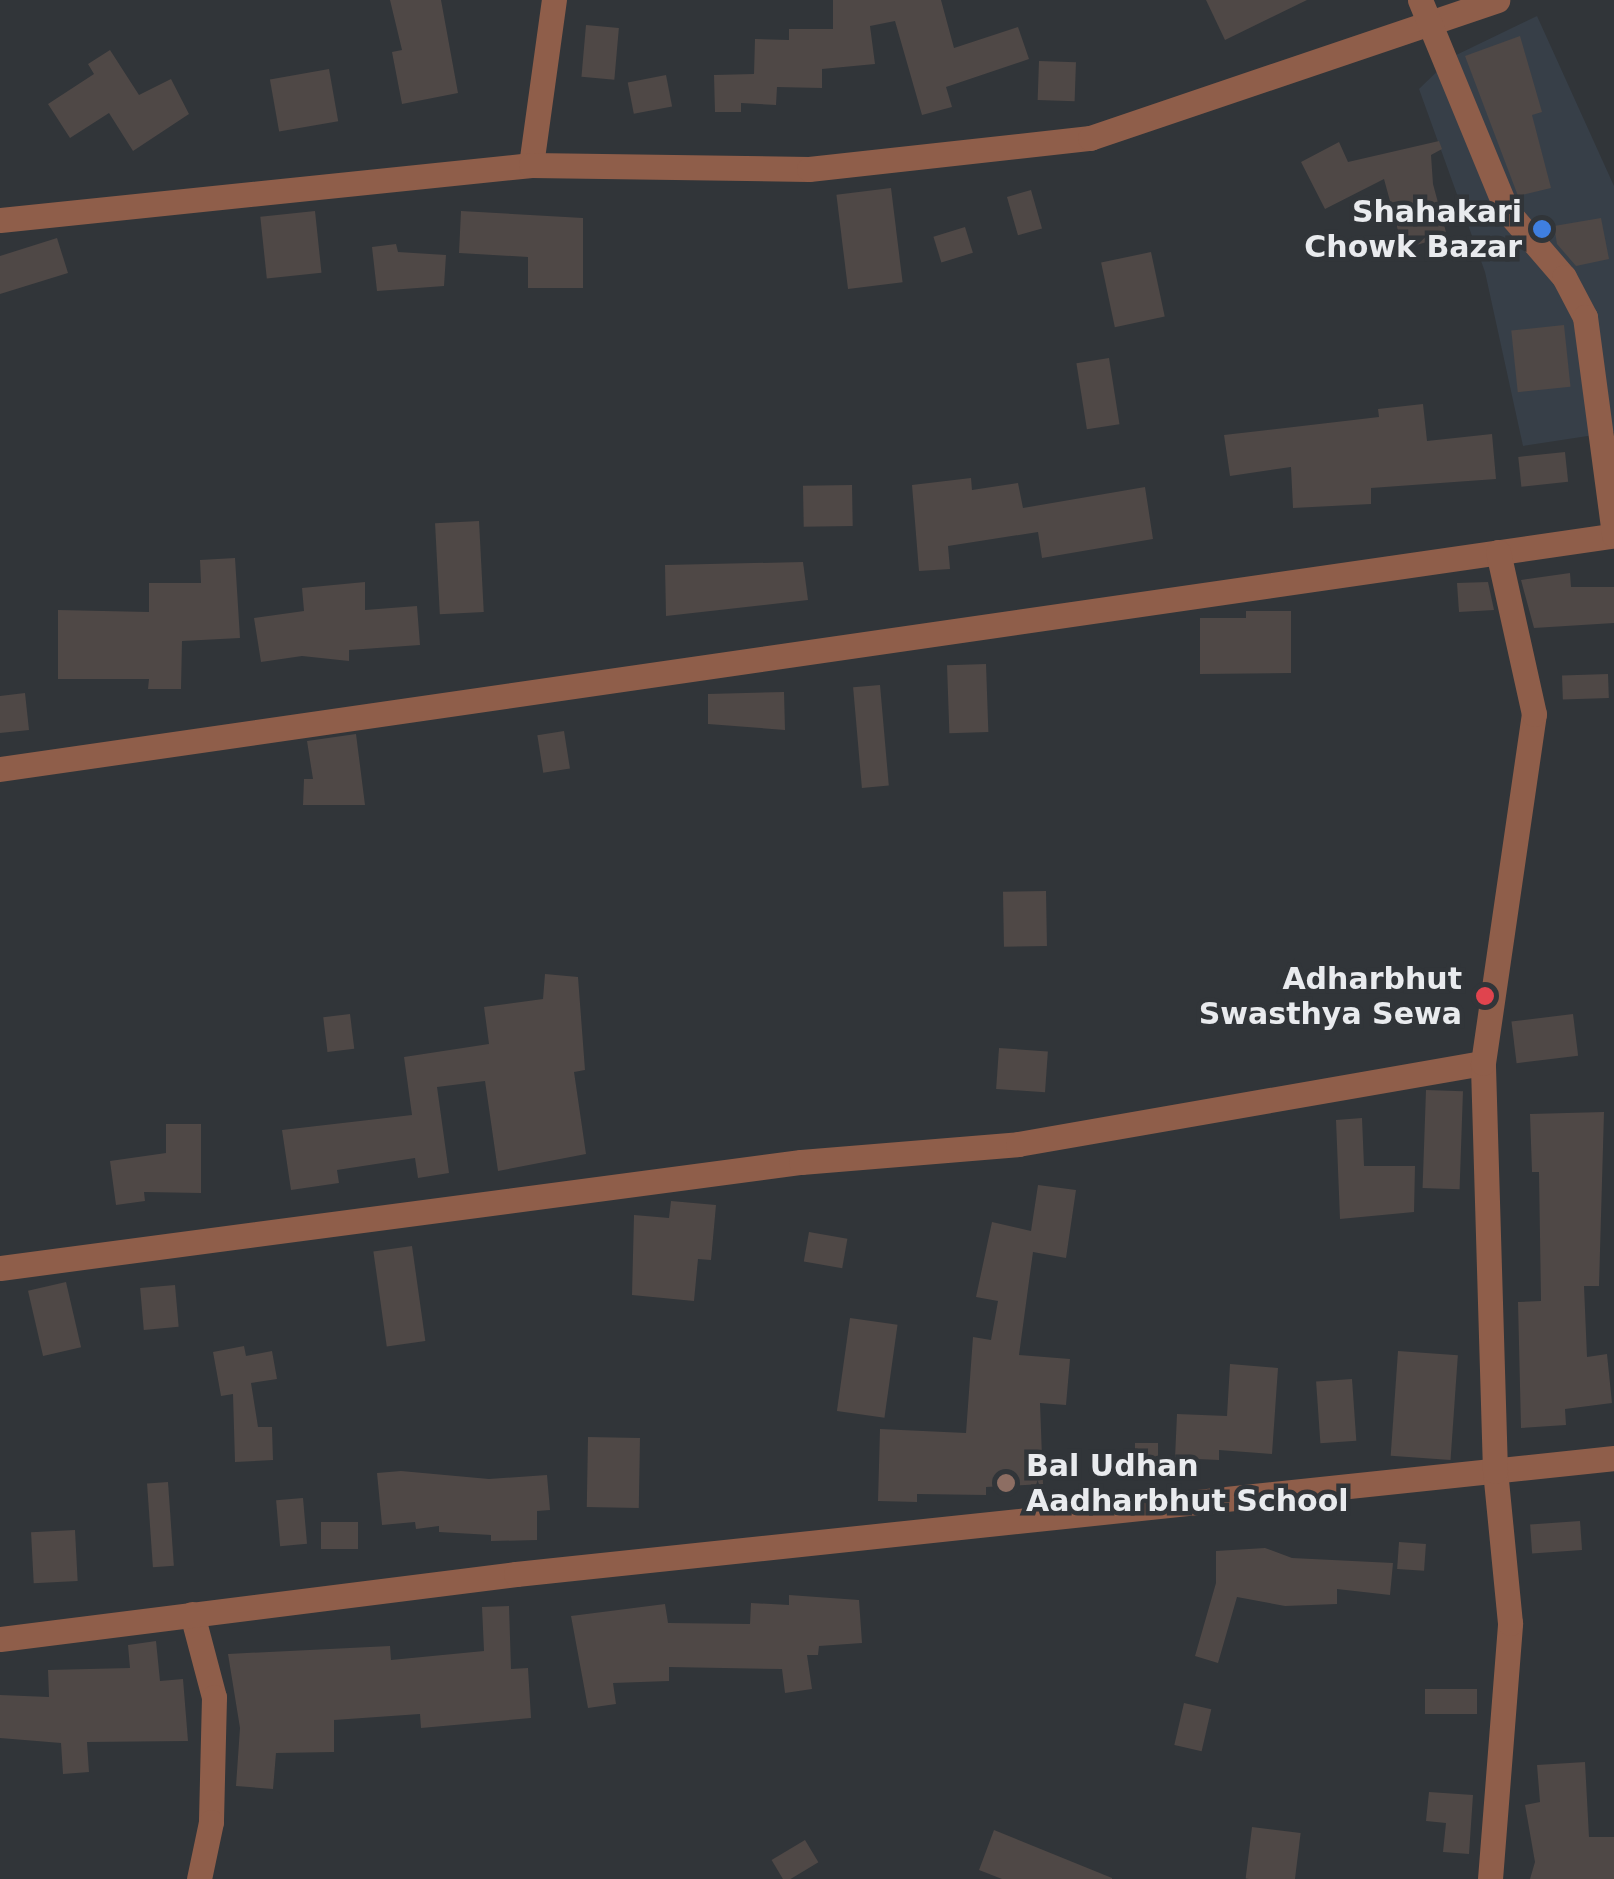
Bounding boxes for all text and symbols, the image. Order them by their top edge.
place label: Shahakari Chowk Bazar [1304,194,1522,264]
marker: Shahakari Chowk Bazar [1531,218,1553,240]
place label: Adharbhut Swasthya Sewa [1199,961,1462,1032]
marker: Adharbhut Swasthya Sewa [1472,983,1498,1009]
place label: Bal Udhan Aadharbhut School [1026,1448,1349,1518]
marker: Bal Udhan Aadharbhut School [995,1472,1017,1494]

